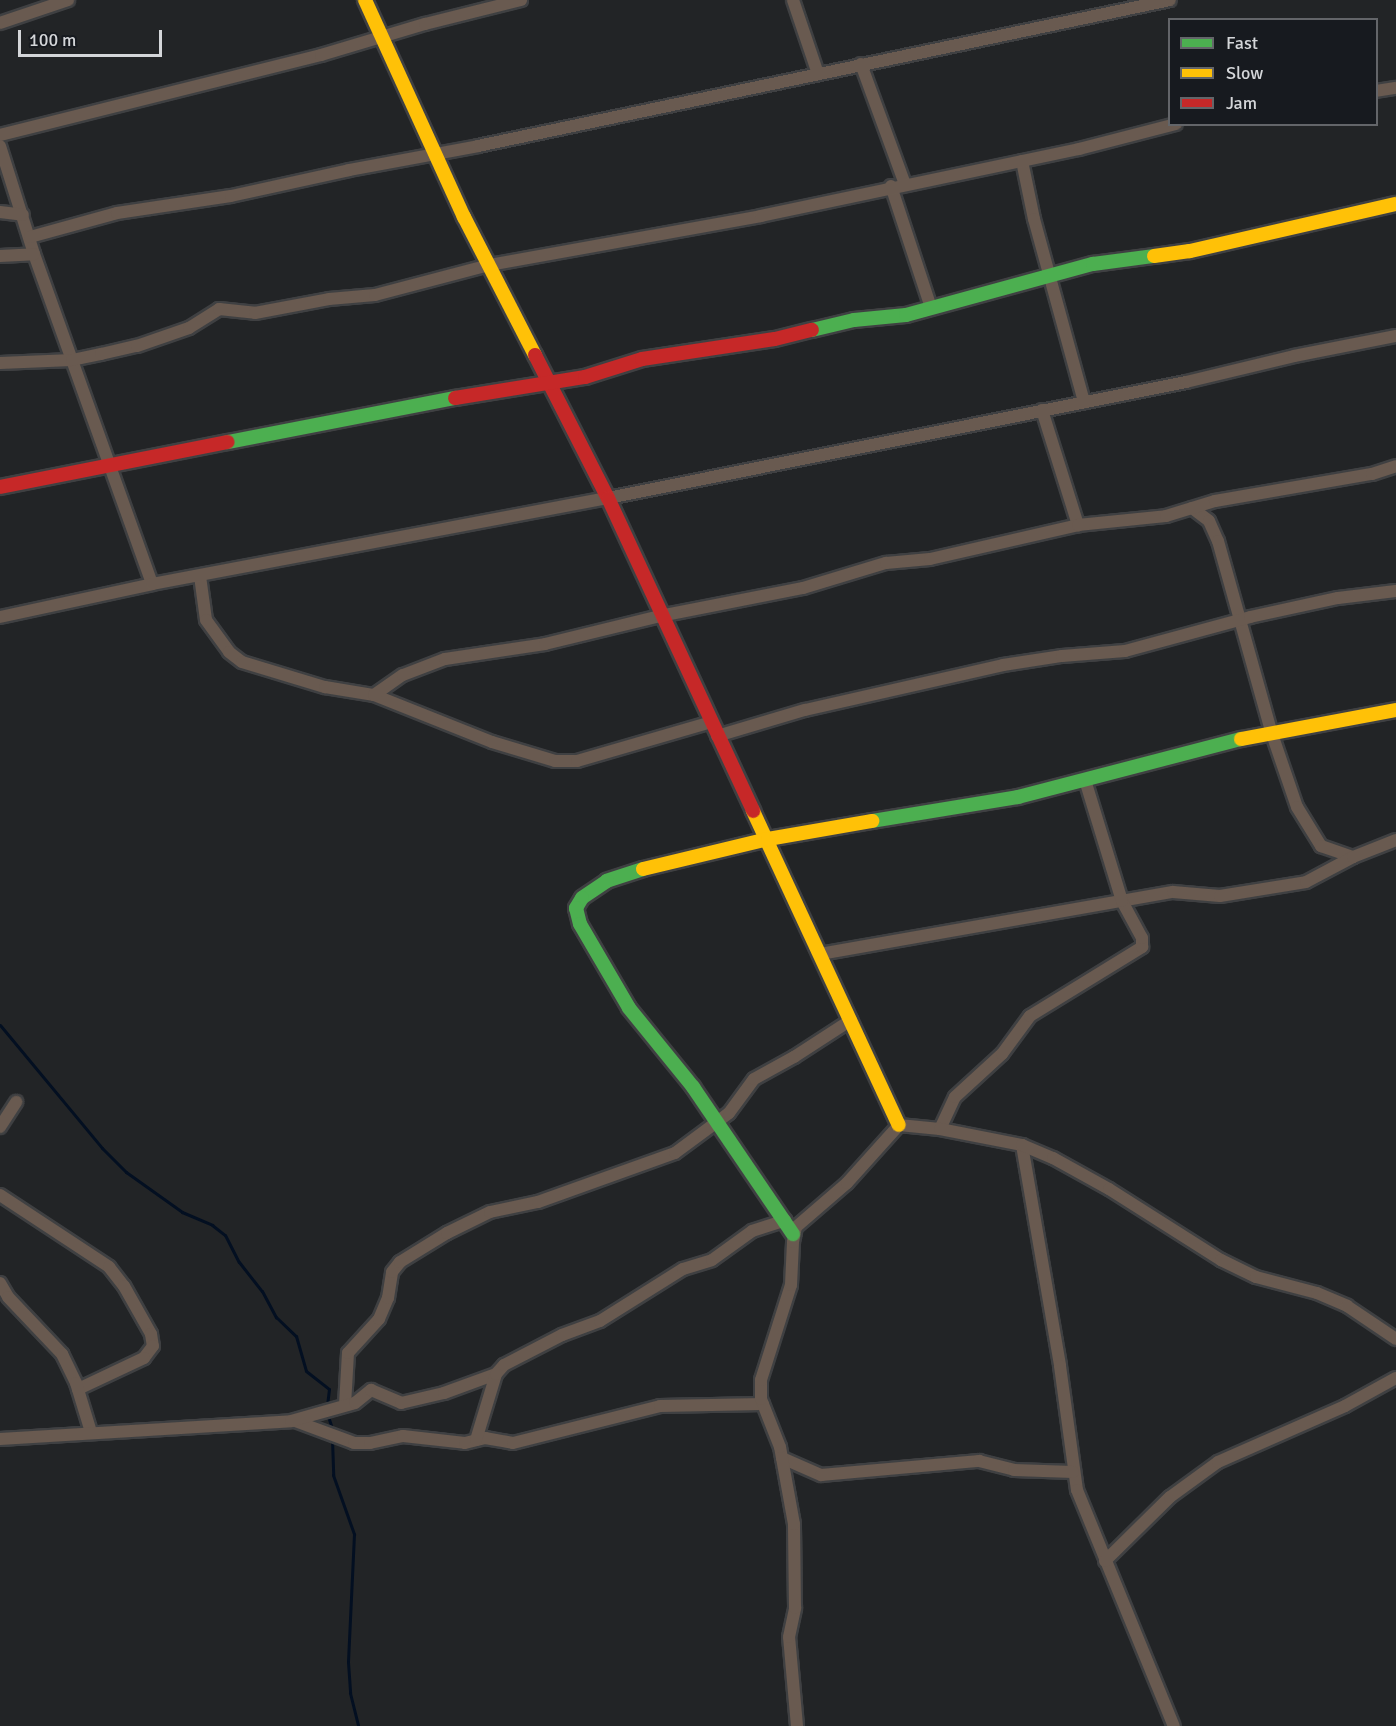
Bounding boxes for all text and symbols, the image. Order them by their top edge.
scale bar [21,18,165,56]
legend [1168,18,1378,126]
text: 100 m [29,29,76,51]
text: Fast [1226,32,1258,54]
text: Slow [1226,62,1263,84]
text: Jam [1226,92,1257,114]

